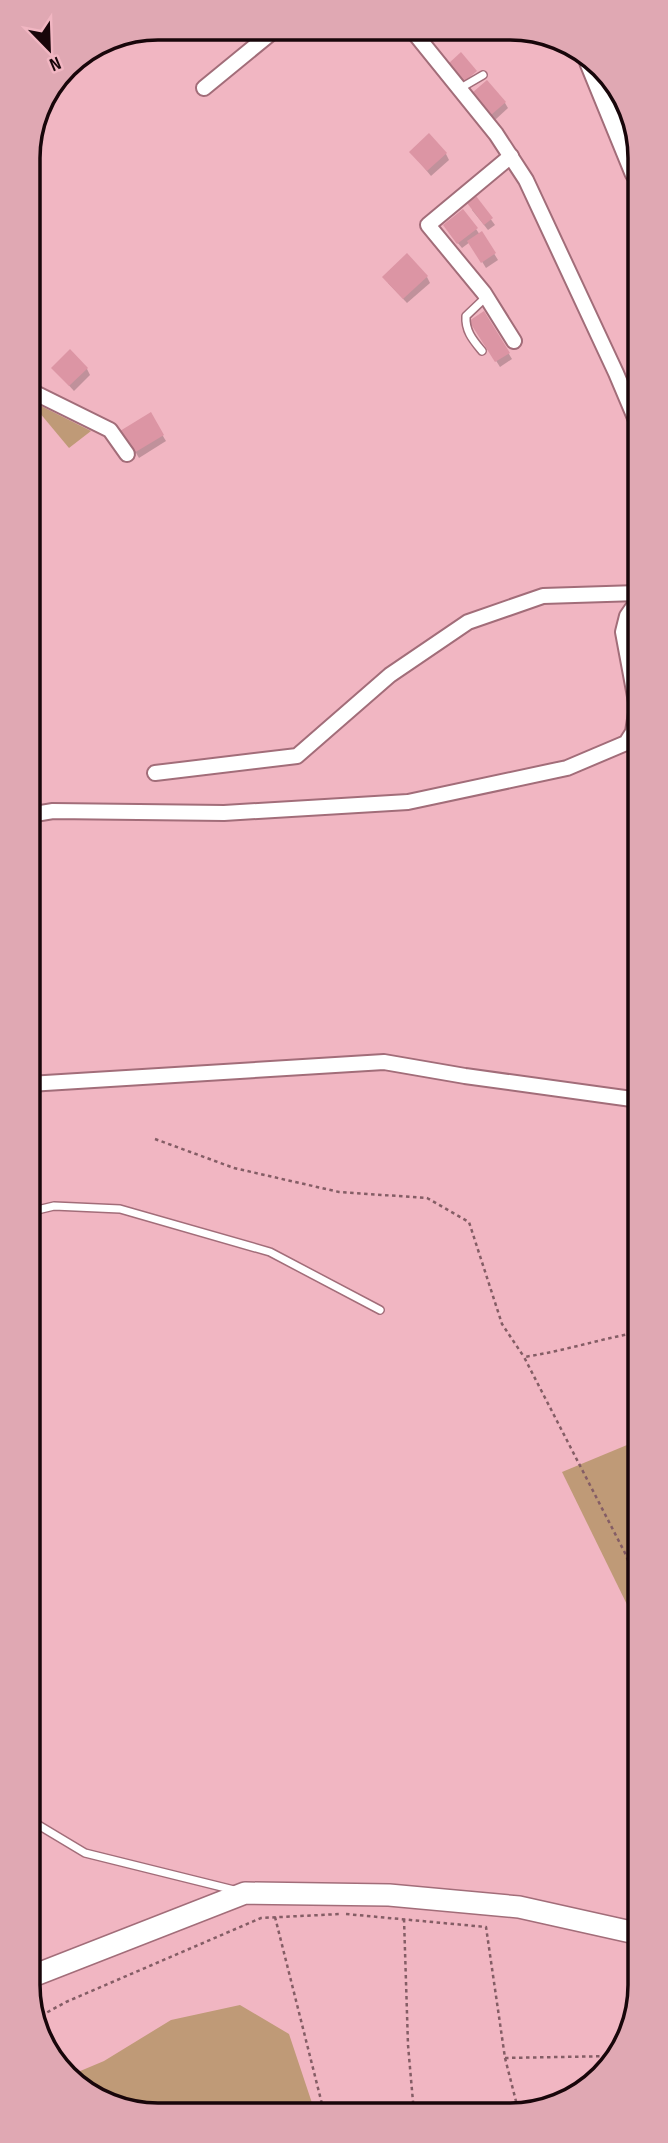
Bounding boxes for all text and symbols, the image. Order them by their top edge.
north arrow [14,14,84,84]
text: N [46,51,64,76]

